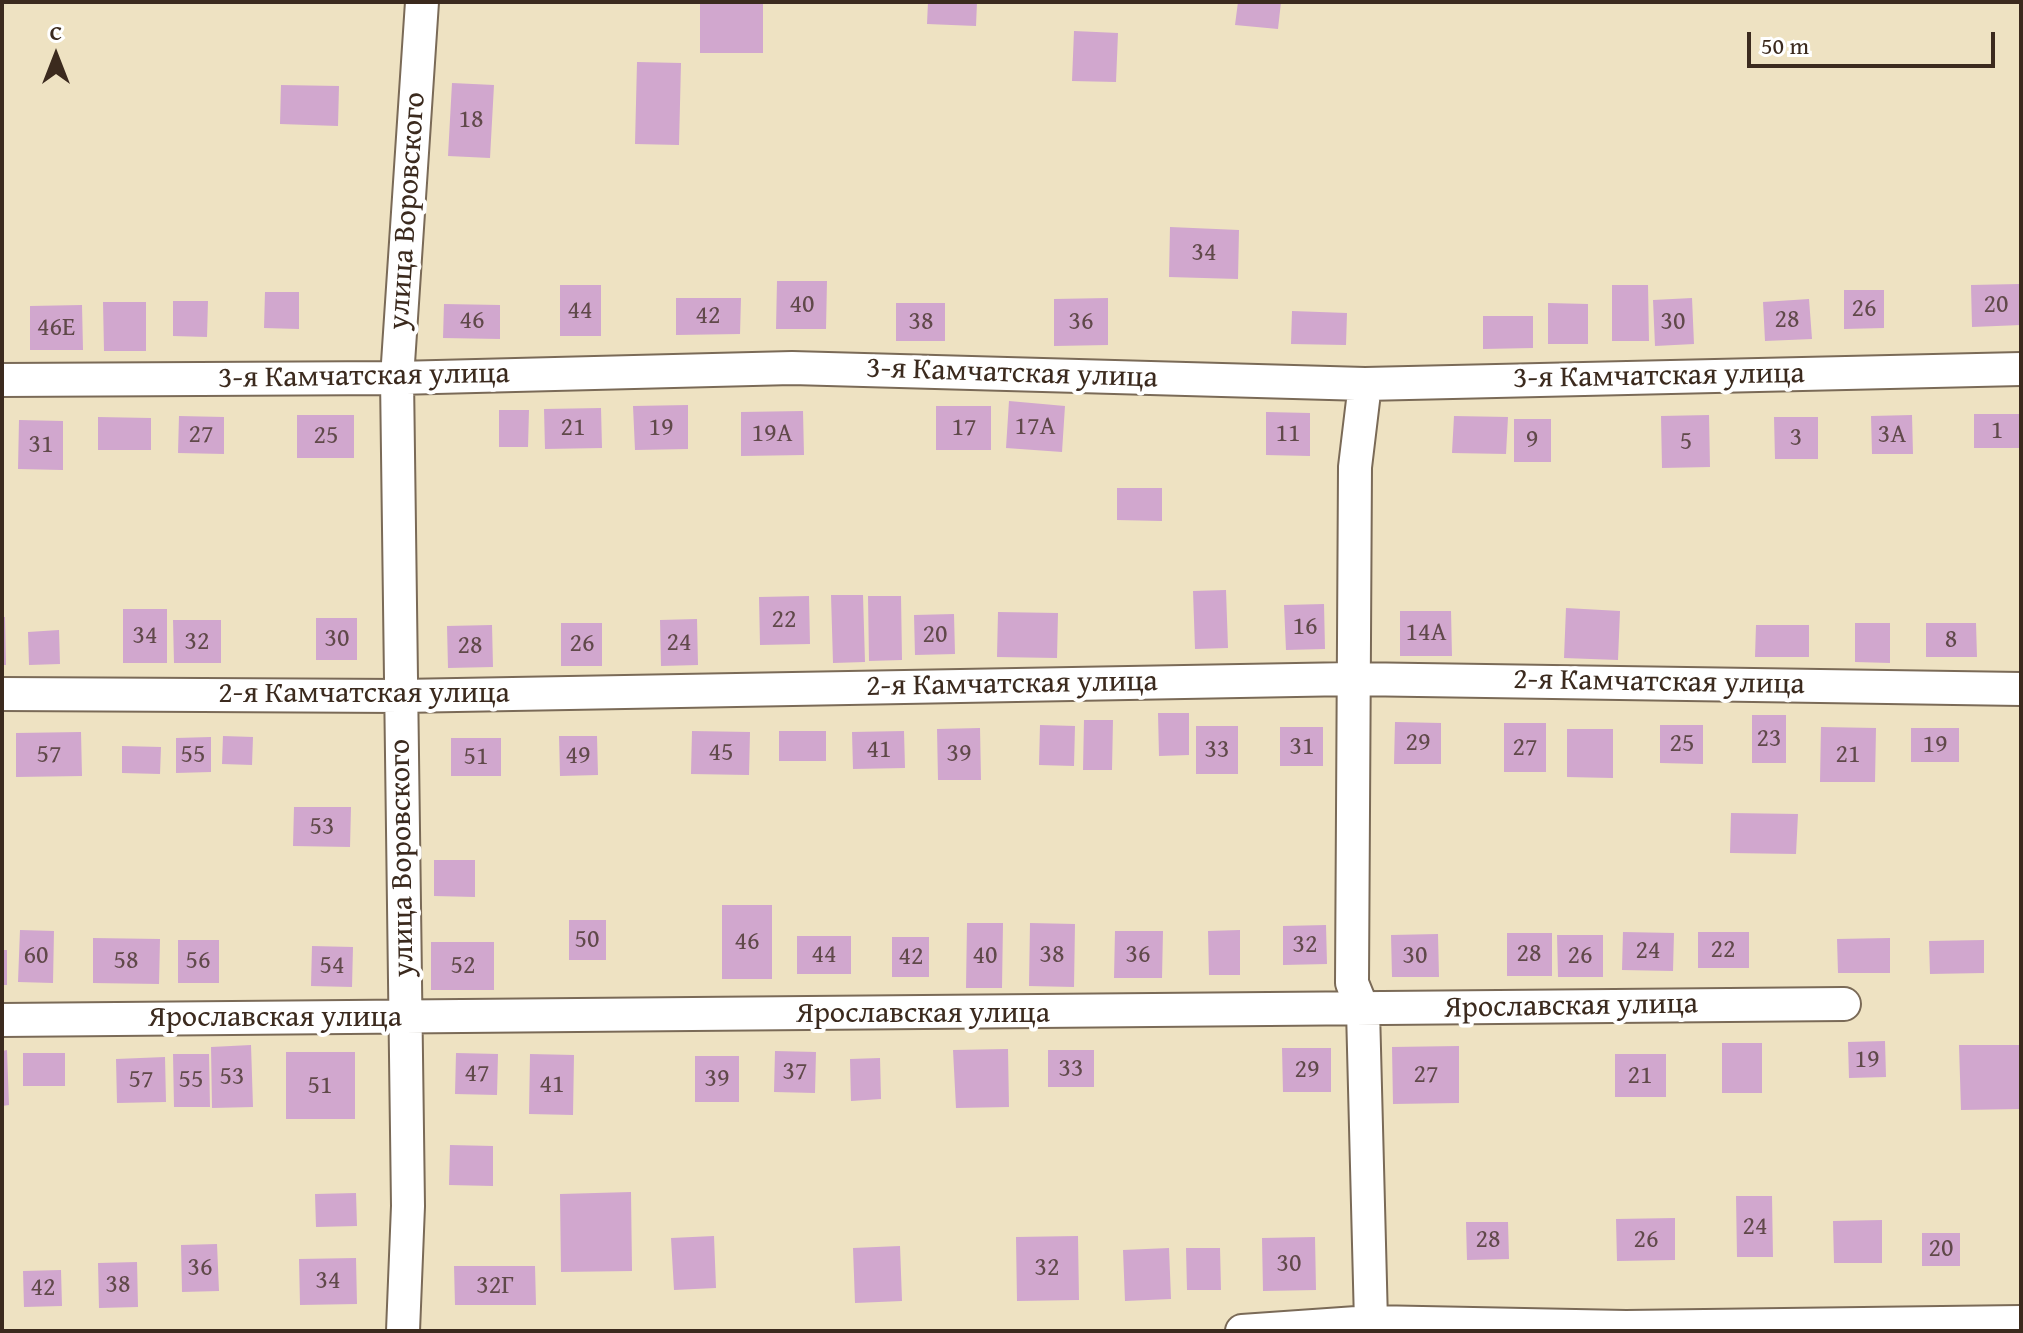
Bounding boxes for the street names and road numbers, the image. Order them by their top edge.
street label: улица Воровского [382,91,434,331]
street label: 3-я Камчатская улица [866,351,1158,397]
street label: 3-я Камчатская улица [218,356,510,398]
street label: 3-я Камчатская улица [1513,356,1805,398]
street label: 2-я Камчатская улица [1513,662,1805,704]
street label: 2-я Камчатская улица [866,664,1158,706]
street label: 2-я Камчатская улица [218,676,510,712]
street label: улица Воровского [383,739,423,977]
street label: Ярославская улица [1444,987,1698,1027]
street label: Ярославская улица [796,996,1050,1032]
street label: Ярославская улица [148,1000,402,1036]

